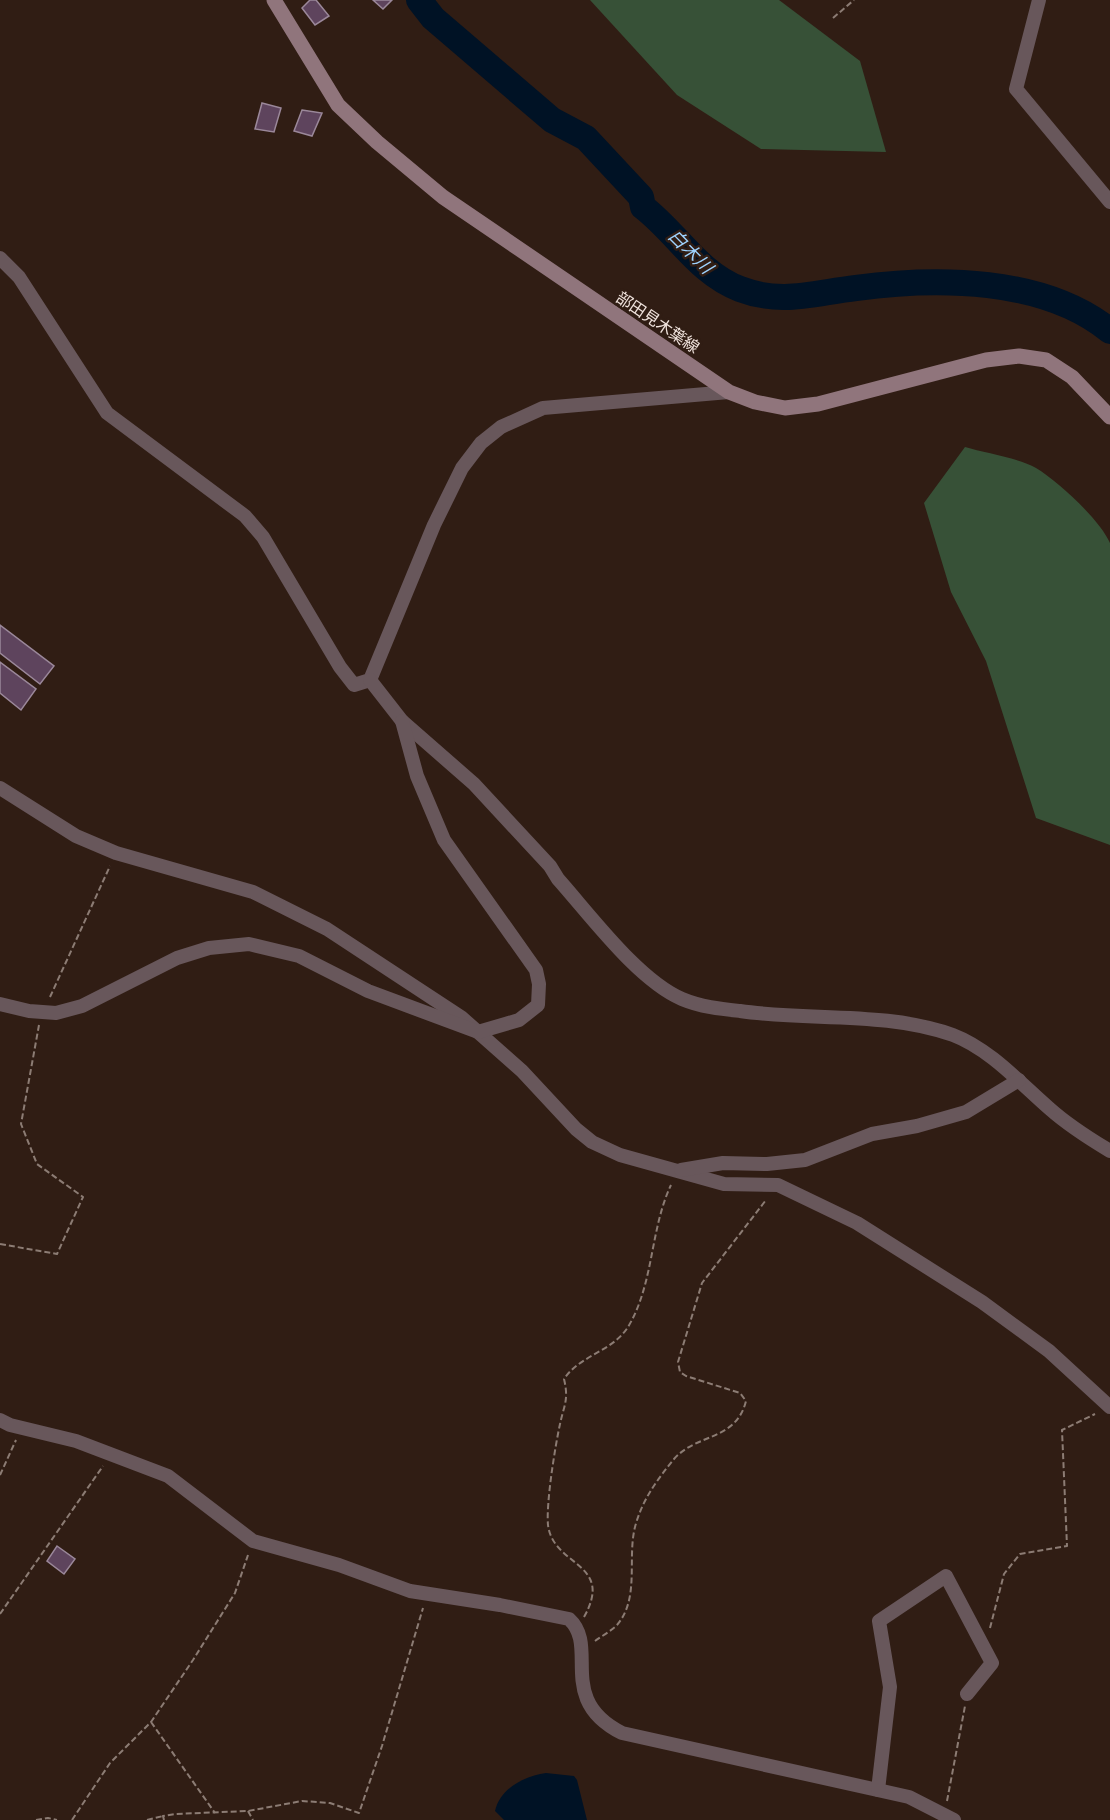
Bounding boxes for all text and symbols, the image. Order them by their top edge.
water label: 白木川 [663,223,720,280]
street label: 部田見木葉線 [612,286,704,358]

